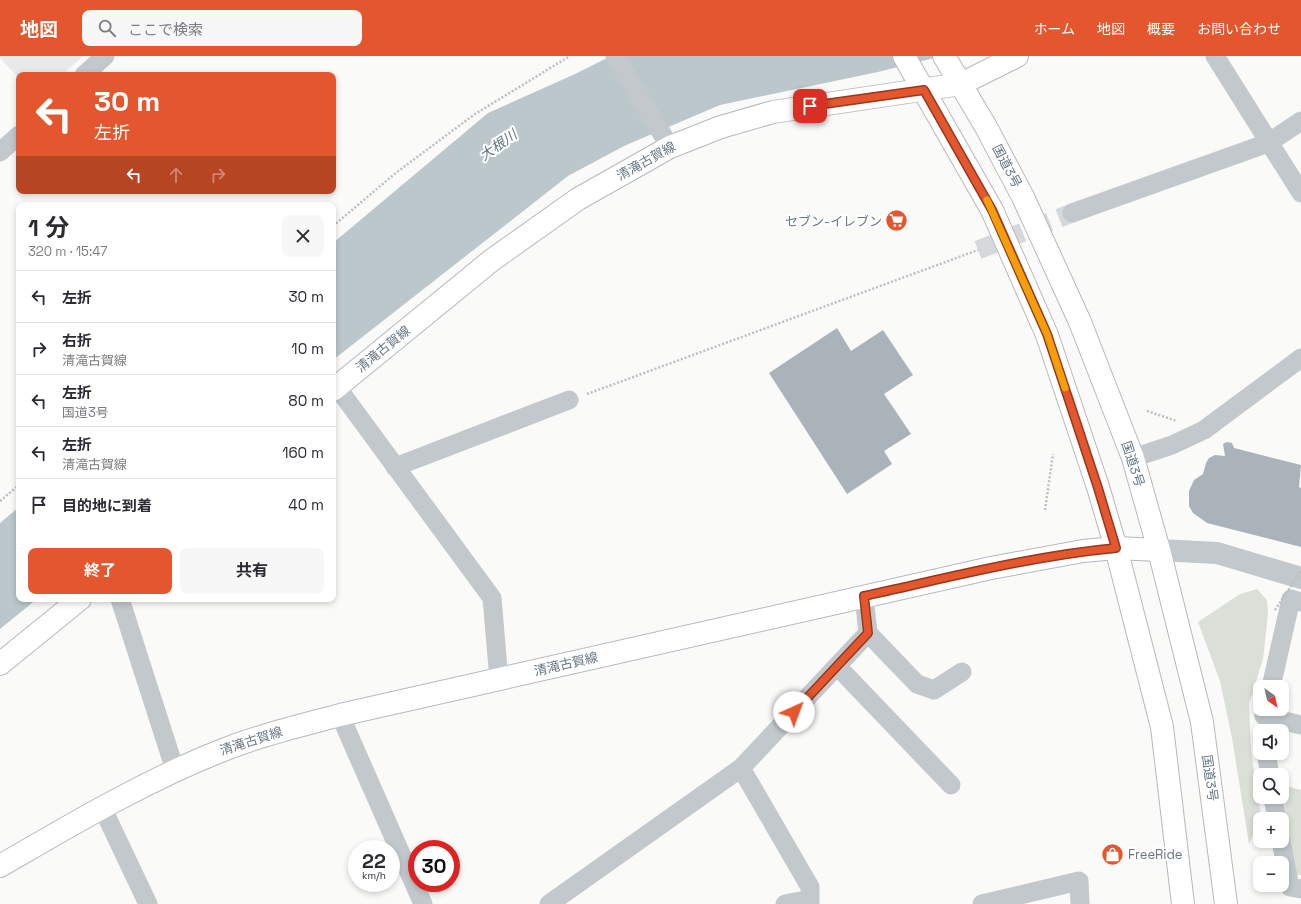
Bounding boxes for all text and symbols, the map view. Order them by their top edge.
search box [82,10,362,46]
text: 地図 [20,17,58,42]
icon: search [96,17,118,39]
text: ここで検索 [128,20,203,39]
text: ホーム [1033,20,1075,38]
text: 地図 [1097,20,1125,38]
text: 概要 [1147,20,1175,38]
text: お問い合わせ [1197,20,1281,38]
text: 30 m [94,83,160,119]
icon: left [28,88,80,140]
pin [793,89,827,123]
icon: arrive [799,95,821,117]
text: 左折 [94,121,130,144]
water label: 大根川 [476,124,522,164]
street label: 清滝古賀線 [613,138,679,184]
street label: 国道3号 [988,141,1026,191]
icon: left [123,164,145,186]
icon: ahead [165,164,187,186]
icon: right [207,164,229,186]
supermarket icon: セブン-イレブン [884,208,910,234]
text: 1 分 [28,212,69,243]
place label: セブン-イレブン [785,213,882,230]
button: close [282,215,324,257]
text: 320 m · 15:47 [28,243,107,260]
icon: left [28,286,50,308]
text: 30 m [289,287,324,306]
text: 左折 [62,288,92,307]
street label: 清滝古賀線 [352,322,414,376]
text: 右折 [62,331,92,350]
icon: right [28,338,50,360]
text: 10 m [291,339,324,358]
text: 清滝古賀線 [62,352,127,369]
text: 左折 [62,383,92,402]
icon: left [28,390,50,412]
text: 80 m [288,391,324,410]
text: 国道3号 [62,404,109,421]
text: 左折 [62,435,92,454]
street label: 国道3号 [1118,439,1148,489]
icon: left [28,442,50,464]
text: 160 m [282,443,324,462]
text: 清滝古賀線 [62,456,127,473]
icon: arrive [28,494,50,516]
text: 40 m [288,495,324,514]
text: 目的地に到着 [62,496,152,515]
button: 終了 [28,548,172,594]
button: 共有 [180,548,324,594]
street label: 清滝古賀線 [532,648,600,680]
north arrow [1253,680,1289,716]
map controls [1253,680,1289,892]
position arrow [773,691,815,733]
street label: 清滝古賀線 [217,723,285,759]
button: sound [1253,724,1289,760]
street label: 国道3号 [1198,754,1222,802]
button: search [1253,768,1289,804]
button: + [1253,812,1289,848]
speed limit sign: 30 [408,840,460,892]
shop icon: FreeRide [1099,841,1125,867]
place label: FreeRide [1128,846,1183,863]
text: 22 [362,848,386,874]
button: − [1253,856,1289,892]
text: km/h [362,869,386,882]

